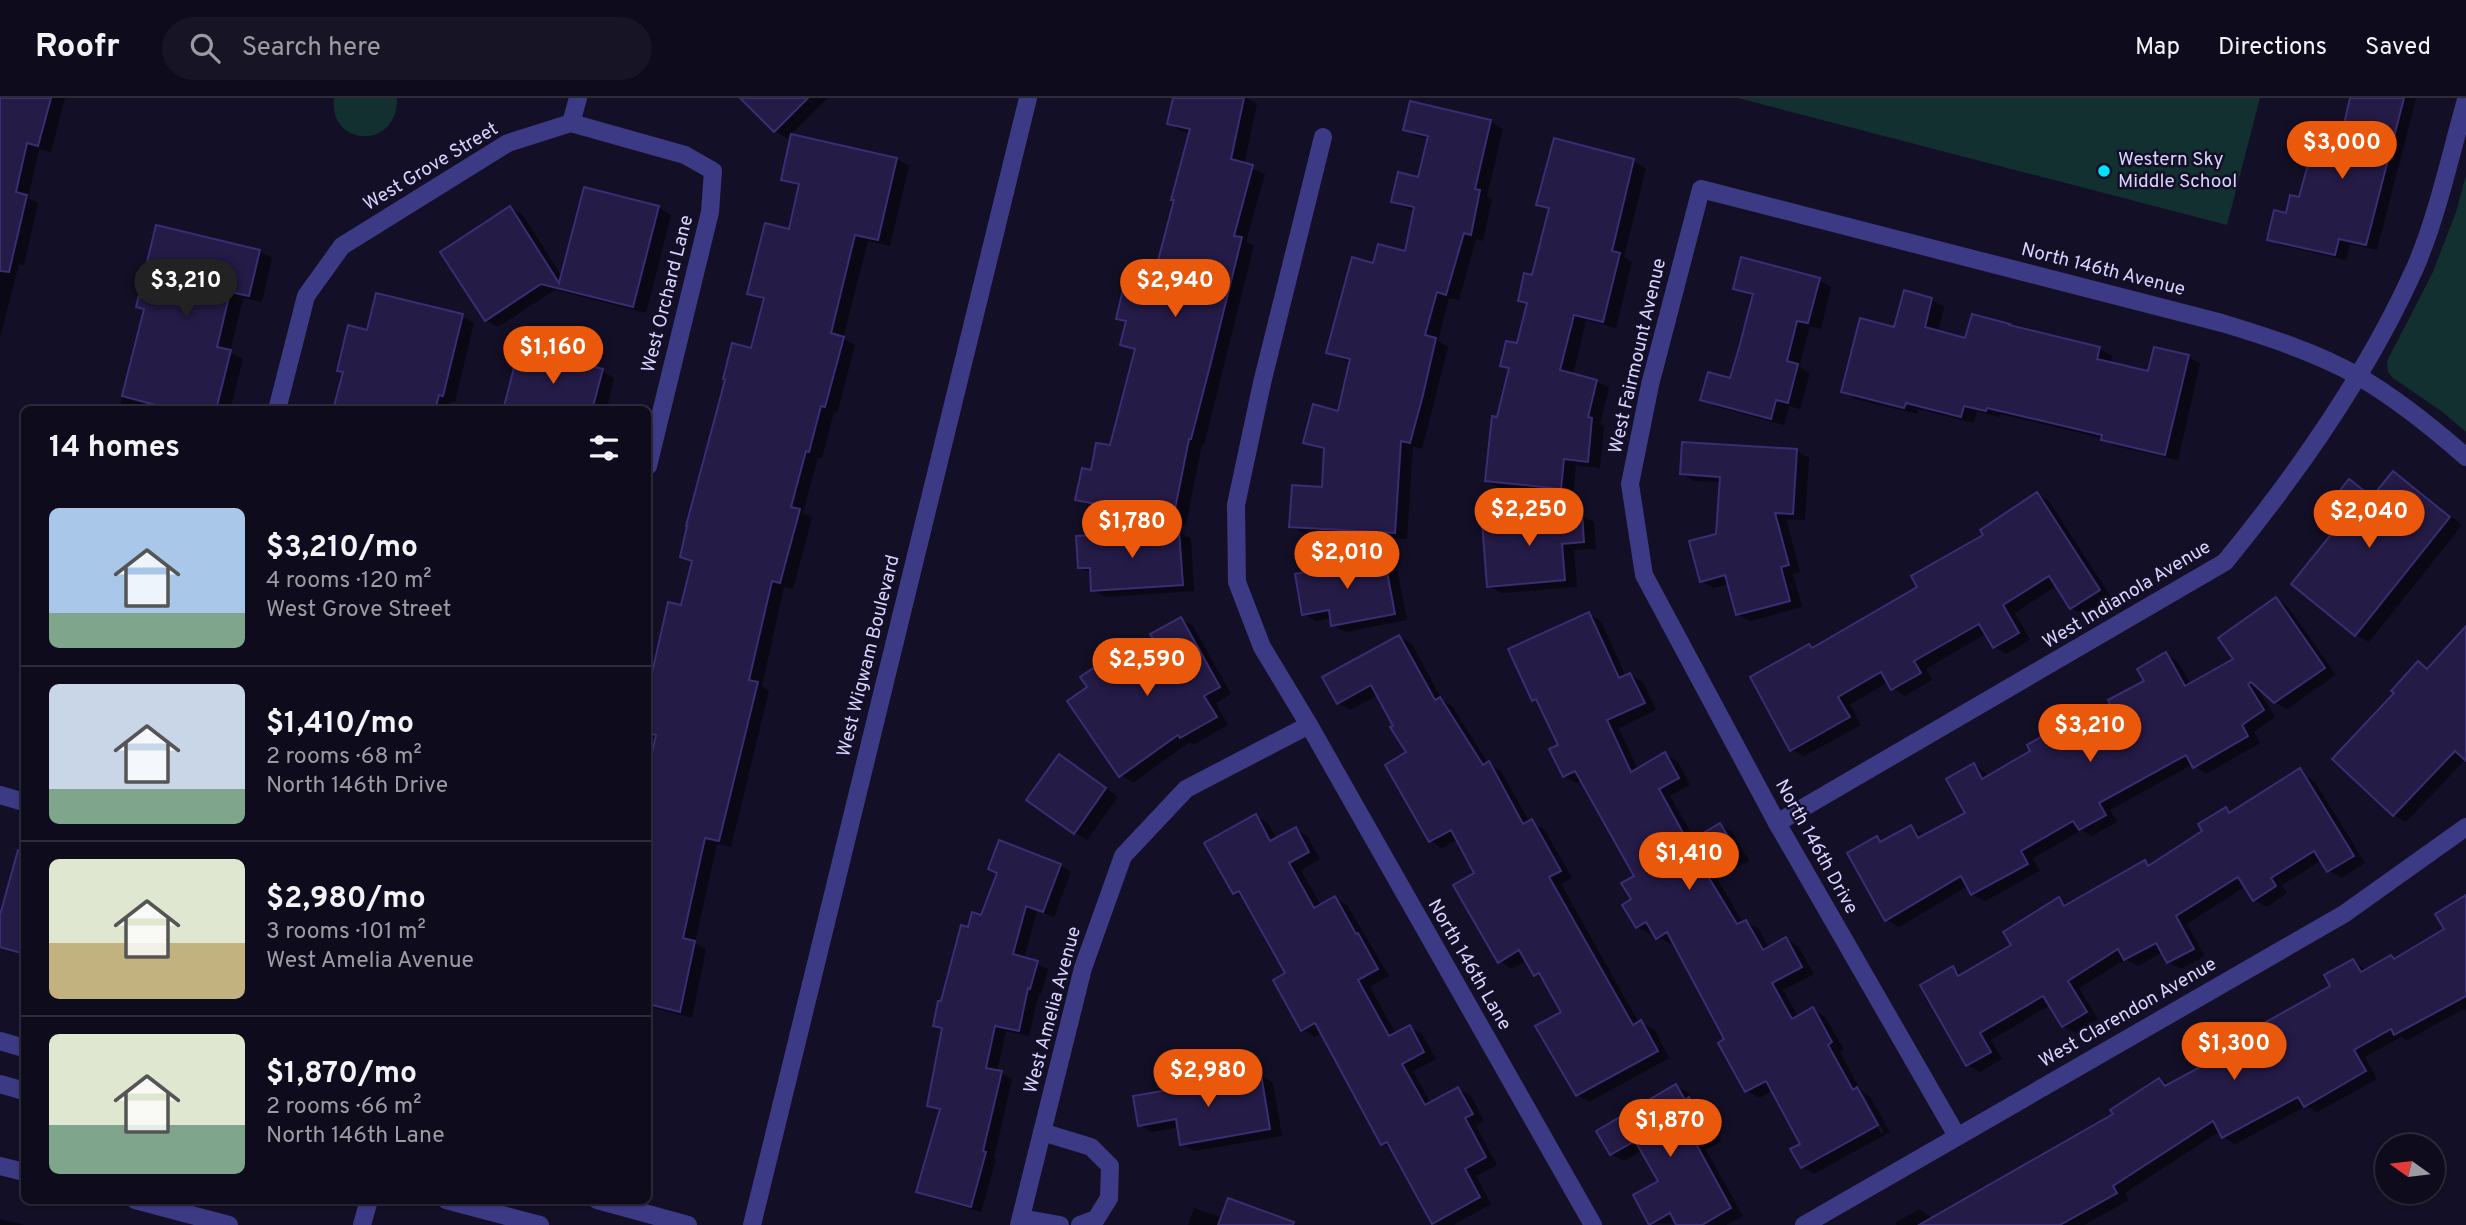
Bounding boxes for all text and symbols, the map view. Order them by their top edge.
search box [162,17,652,80]
text: Roofr [35,27,120,69]
icon: search [186,29,224,67]
text: Search here [242,32,381,65]
text: Map [2135,33,2180,63]
text: Directions [2218,33,2327,63]
text: Saved [2365,33,2431,63]
street label: West Grove Street [359,117,503,217]
pin: $3,000 [2285,122,2399,181]
text: $3,000 [2303,129,2381,158]
place label: Western Sky Middle School [2118,148,2237,194]
marker: Western Sky Middle School [2096,163,2112,179]
street label: West Orchard Lane [637,213,699,375]
street label: North 146th Avenue [2018,238,2188,302]
street label: West Fairmount Avenue [1604,256,1672,456]
pin: $3,210 [129,260,243,319]
pin: $2,940 [1118,260,1232,319]
text: $3,210 [150,267,222,296]
text: $2,940 [1136,267,1214,296]
pin: $1,160 [496,327,610,386]
text: $1,160 [519,334,587,363]
icon: filters [585,429,623,467]
text: 14 homes [49,430,180,467]
pin: $2,250 [1472,489,1586,548]
pin: $2,040 [2312,490,2426,550]
text: $2,250 [1491,496,1567,525]
text: $2,040 [2330,498,2408,527]
pin: $1,780 [1075,500,1189,560]
text: $1,780 [1098,508,1166,537]
text: $3,210/mo [266,530,418,567]
pin: $2,010 [1290,532,1404,591]
street label: West Indianola Avenue [2039,535,2215,655]
icon: home [105,536,189,620]
text: $2,010 [1310,539,1384,568]
street label: West Wigwam Boulevard [832,553,906,759]
text: 4 rooms · 120 m² [266,567,432,596]
text: West Grove Street [266,596,451,625]
pin: $2,590 [1090,638,1204,698]
text: $2,590 [1108,646,1186,675]
pin: $3,210 [2033,704,2147,764]
text: $1,410/mo [266,706,414,743]
icon: home [105,712,189,796]
text: $3,210 [2054,712,2126,741]
text: 2 rooms · 68 m² [266,743,422,772]
text: North 146th Drive [266,772,448,801]
street label: North 146th Drive [1769,775,1863,919]
pin: $1,410 [1632,832,1746,892]
text: $1,410 [1655,840,1723,869]
text: $2,980/mo [266,881,426,918]
icon: home [105,887,189,971]
street label: North 146th Lane [1422,895,1516,1035]
text: 3 rooms · 101 m² [266,918,426,947]
street label: West Amelia Avenue [1019,924,1087,1096]
text: West Amelia Avenue [266,947,474,976]
street label: West Clarendon Avenue [2035,952,2221,1074]
pin: $1,300 [2177,1023,2291,1082]
text: $1,300 [2198,1030,2270,1059]
pin: $2,980 [1151,1049,1265,1109]
text: $1,870/mo [266,1056,417,1093]
text: $2,980 [1169,1057,1247,1086]
icon: home [105,1062,189,1146]
text: 2 rooms · 66 m² [266,1093,422,1122]
pin: $1,870 [1613,1100,1727,1159]
text: $1,870 [1635,1107,1705,1136]
text: North 146th Lane [266,1122,445,1151]
north arrow [2375,1134,2445,1204]
map controls [2375,1134,2445,1204]

